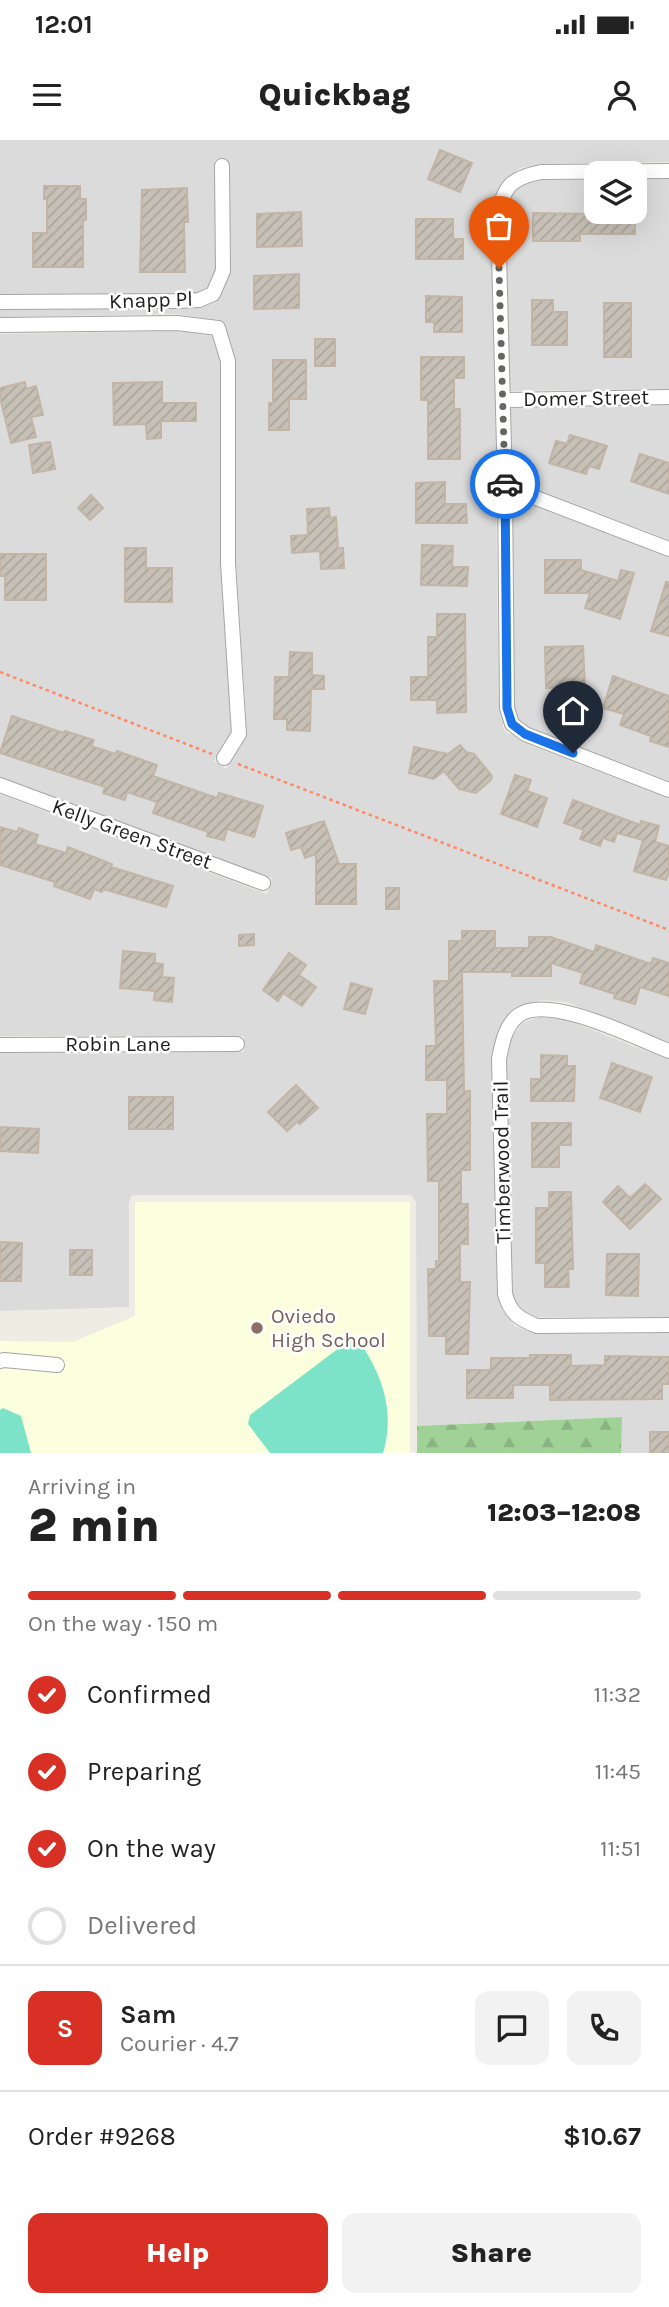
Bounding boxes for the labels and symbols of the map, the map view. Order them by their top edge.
pin [469,196,529,268]
street label: Knapp Pl [109,287,193,313]
street label: Domer Street [523,385,649,411]
courier [470,449,540,519]
pin [543,681,603,753]
street label: Kelly Green Street [49,794,215,874]
street label: Robin Lane [65,1032,171,1056]
street label: Timberwood Trail [489,1080,515,1244]
place label: Oviedo High School [271,1304,386,1352]
marker: Oviedo High School [249,1320,265,1336]

